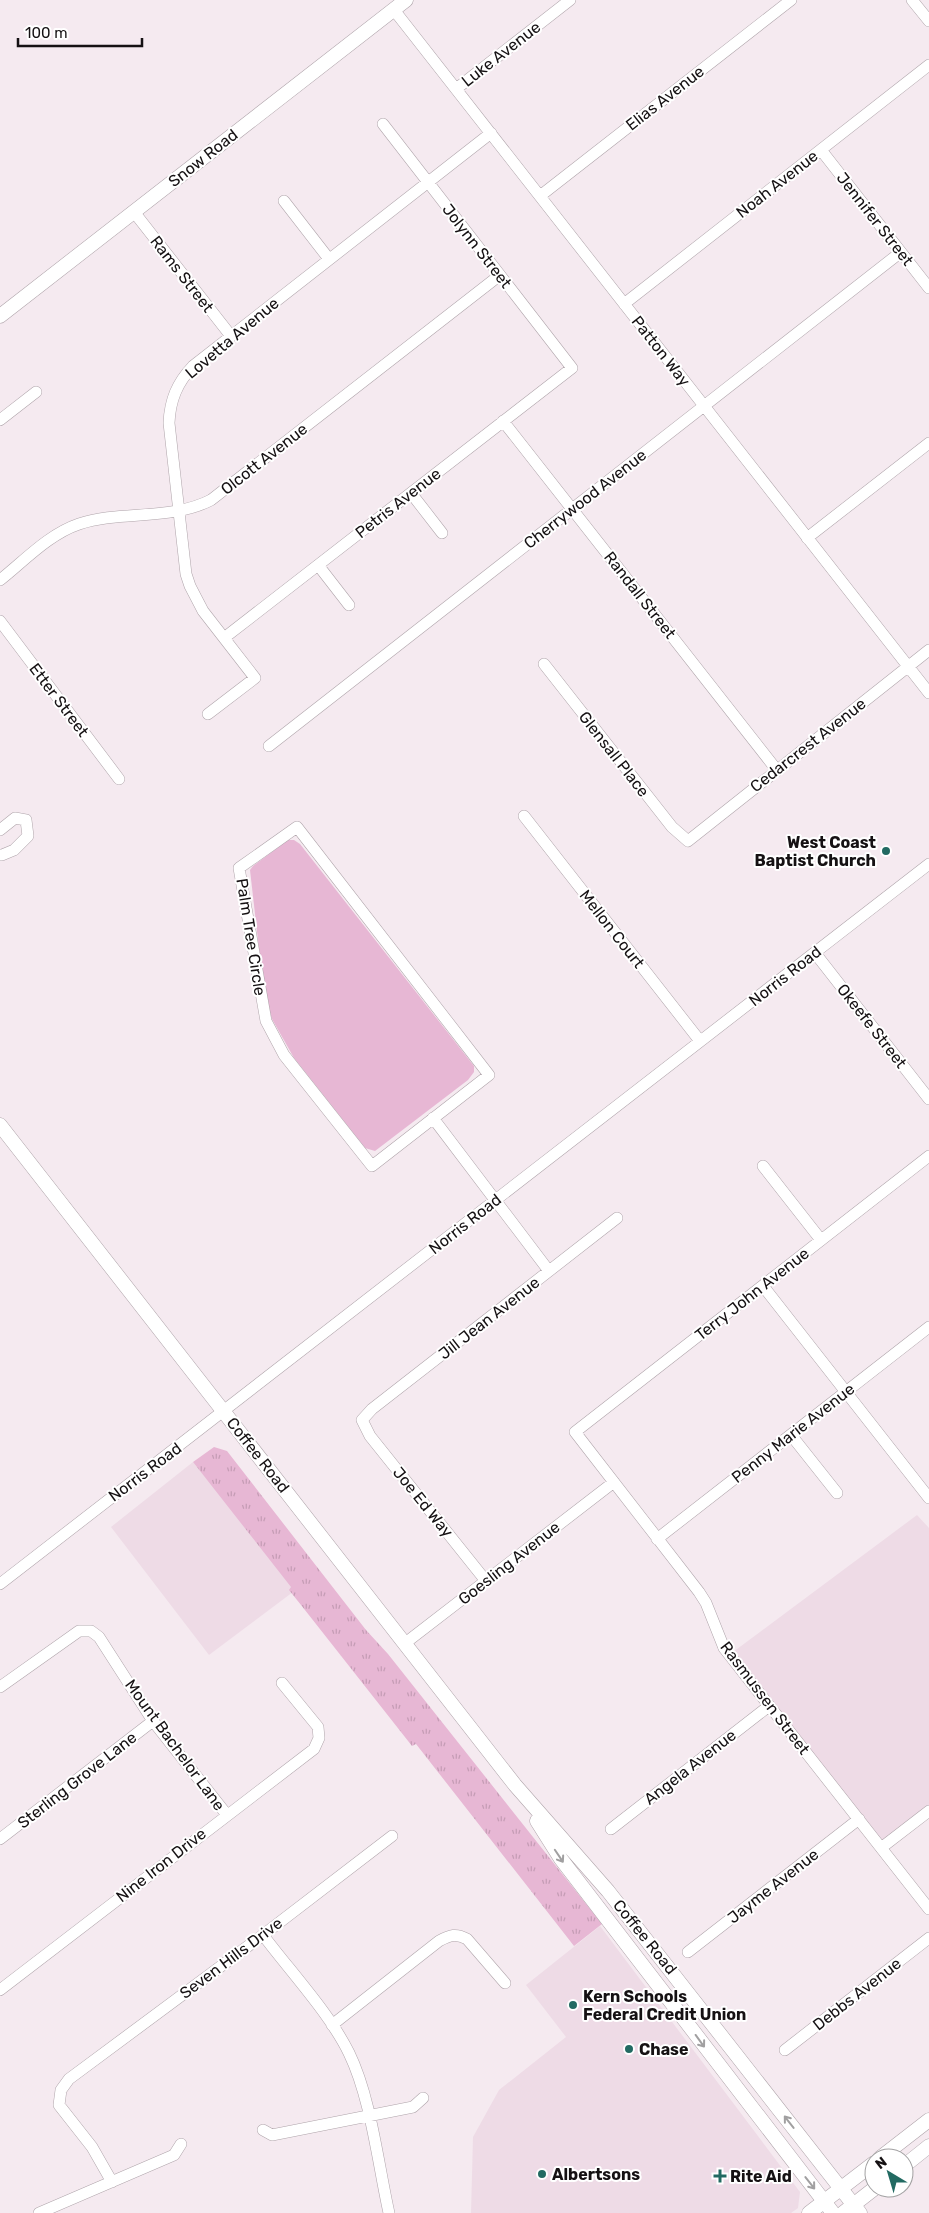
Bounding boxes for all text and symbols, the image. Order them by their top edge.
scale bar [18,15,141,47]
street label: Luke Avenue [458,17,544,91]
text: 100 m [25,24,67,42]
street label: Elias Avenue [622,62,708,134]
street label: Snow Road [164,125,242,191]
street label: Noah Avenue [732,146,822,222]
street label: Jennifer Street [833,169,917,269]
street label: Jolynn Street [438,200,516,292]
street label: Rams Street [146,232,218,316]
street label: Lovetta Avenue [181,293,283,383]
street label: Patton Way [628,312,694,390]
street label: Olcott Avenue [217,419,311,499]
street label: Cherrywood Avenue [520,445,650,553]
street label: Petris Avenue [352,464,444,542]
street label: Randall Street [600,548,680,642]
street label: Etter Street [25,660,93,740]
street label: Cedarcrest Avenue [746,694,870,796]
street label: Glensall Place [575,708,653,800]
place label: West Coast Baptist Church [755,833,877,870]
marker: West Coast Baptist Church [880,845,892,857]
street label: Palm Tree Circle [232,877,270,997]
street label: Mellon Court [576,886,648,972]
street label: Norris Road [745,942,825,1010]
street label: Okeefe Street [833,980,911,1072]
street label: Norris Road [425,1190,505,1258]
street label: Terry John Avenue [691,1244,813,1344]
street label: Jill Jean Avenue [435,1273,543,1363]
street label: Penny Marie Avenue [728,1379,858,1487]
street label: Coffee Road [223,1414,293,1496]
street label: Norris Road [105,1438,185,1506]
street label: Joe Ed Way [389,1463,457,1541]
street label: Goesling Avenue [454,1517,564,1609]
street label: Rasmussen Street [716,1638,814,1758]
street label: Mount Bachelor Lane [121,1676,229,1814]
street label: Angela Avenue [640,1725,740,1809]
street label: Sterling Grove Lane [14,1728,140,1832]
street label: Nine Iron Drive [112,1824,210,1906]
street label: Jayme Avenue [724,1845,822,1927]
one-way arrow [554,1849,564,1863]
street label: Coffee Road [609,1896,681,1978]
street label: Seven Hills Drive [176,1913,286,2003]
street label: Debbs Avenue [809,1954,905,2034]
place label: Kern Schools Federal Credit Union [583,1987,746,2024]
marker: Kern Schools Federal Credit Union [567,1999,579,2011]
one-way arrow [695,2034,705,2048]
place label: Chase [639,2040,688,2059]
marker: Chase [623,2043,635,2055]
one-way arrow [784,2116,795,2129]
north arrow [864,2148,914,2198]
text: N [872,2153,891,2173]
place label: Albertsons [552,2165,640,2184]
place label: Rite Aid [730,2167,792,2186]
marker: Albertsons [536,2168,548,2180]
marker: Rite Aid [714,2170,726,2182]
one-way arrow [805,2176,816,2189]

